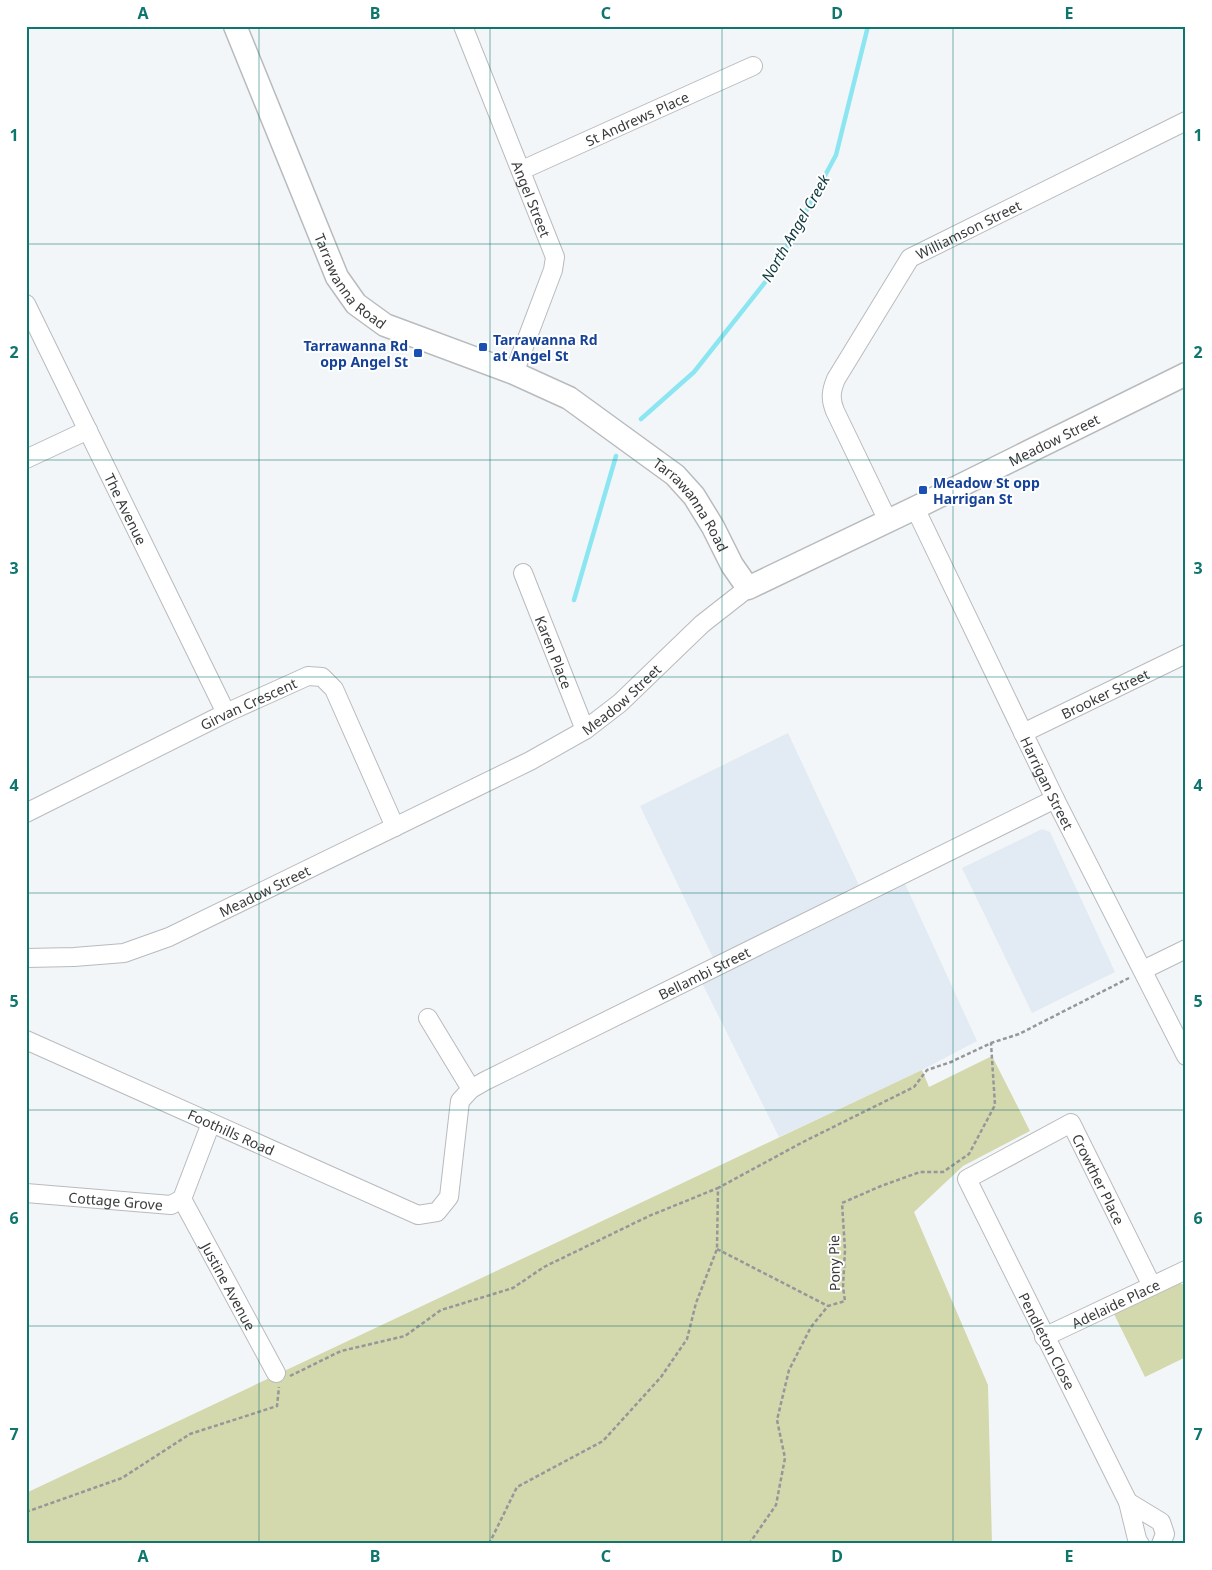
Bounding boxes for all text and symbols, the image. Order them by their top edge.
text: A [137,2,149,24]
text: B [370,2,380,24]
text: C [601,2,611,24]
text: D [831,2,843,24]
text: E [1065,2,1074,24]
street label: St Andrews Place [582,87,692,150]
text: 1 [9,124,19,146]
text: 1 [1193,124,1203,146]
street label: Angel Street [508,158,556,240]
water label: North Angel Creek [756,170,834,285]
street label: Williamson Street [912,195,1024,263]
street label: Tarrawanna Road [311,230,390,333]
place label: Tarrawanna Rd at Angel St [493,330,598,365]
place label: Tarrawanna Rd opp Angel St [303,336,408,371]
text: 2 [9,341,19,363]
marker: Tarrawanna Rd at Angel St [477,341,489,353]
text: 2 [1193,341,1203,363]
marker: Tarrawanna Rd opp Angel St [412,347,424,359]
street label: Meadow Street [1005,409,1102,470]
street label: Tarrawanna Road [650,453,733,555]
street label: The Avenue [101,470,152,548]
place label: Meadow St opp Harrigan St [933,473,1040,508]
marker: Meadow St opp Harrigan St [917,484,929,496]
text: 3 [9,557,19,579]
text: 3 [1193,557,1203,579]
street label: Karen Place [531,613,577,691]
street label: Meadow Street [577,660,665,739]
street label: Brooker Street [1058,664,1152,723]
street label: Girvan Crescent [197,673,300,734]
street label: Harrigan Street [1017,733,1078,833]
text: 4 [9,774,19,796]
text: 4 [1193,774,1203,796]
street label: Meadow Street [216,860,313,921]
street label: Bellambi Street [655,942,753,1003]
text: 5 [9,990,19,1012]
text: 5 [1193,990,1203,1012]
street label: Foothills Road [185,1104,278,1159]
street label: Crowther Place [1068,1130,1129,1228]
street label: Cottage Grove [68,1187,164,1214]
text: 6 [9,1207,19,1229]
text: 6 [1193,1207,1203,1229]
street label: Pony Pie [824,1235,844,1291]
street label: Justine Avenue [197,1237,261,1334]
street label: Adelaide Place [1068,1274,1163,1332]
street label: Pendleton Close [1014,1289,1080,1393]
text: 7 [9,1423,19,1445]
text: 7 [1193,1423,1203,1445]
text: A [137,1545,149,1567]
text: B [370,1545,380,1567]
text: C [601,1545,611,1567]
text: D [831,1545,843,1567]
text: E [1065,1545,1074,1567]

